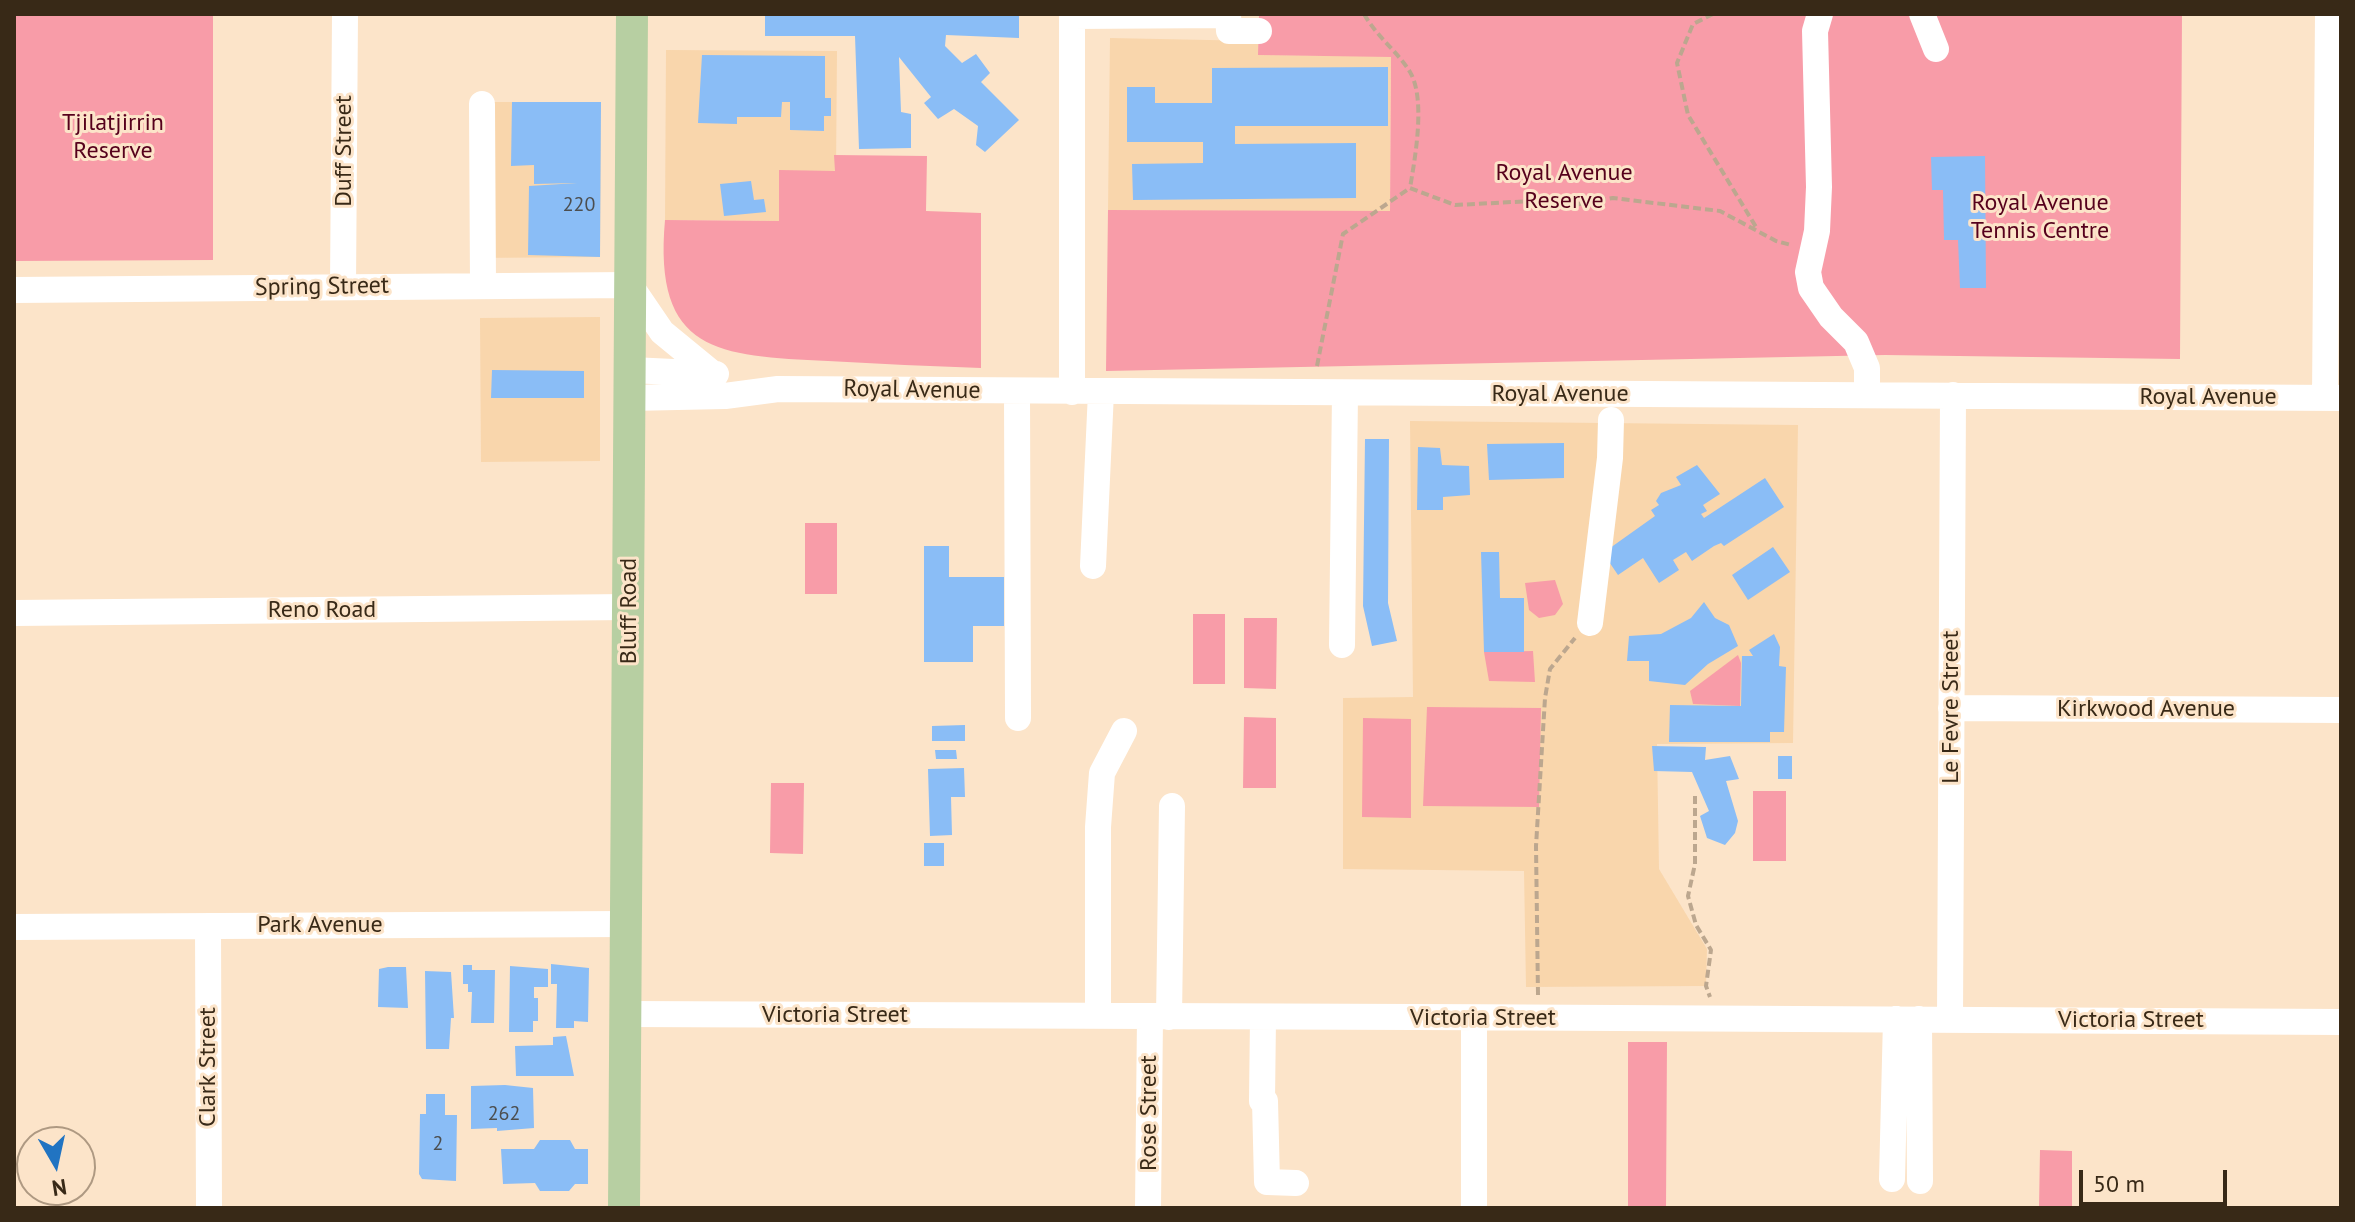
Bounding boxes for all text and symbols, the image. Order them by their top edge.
street label: Duff Street [330,95,358,207]
park label: Tjilatjirrin Reserve [62,109,164,165]
park label: Royal Avenue Reserve [1495,159,1633,215]
park label: Royal Avenue Tennis Centre [1971,189,2109,245]
house number: 220 [563,193,595,217]
street label: Spring Street [255,271,389,303]
street label: Royal Avenue [843,374,981,406]
street label: Royal Avenue [1491,380,1629,408]
street label: Royal Avenue [2139,383,2277,411]
street label: Bluff Road [615,558,643,664]
street label: Reno Road [268,596,376,624]
street label: Le Fevre Street [1937,630,1965,784]
street label: Kirkwood Avenue [2057,695,2235,723]
street label: Park Avenue [257,911,383,939]
street label: Victoria Street [762,1001,908,1029]
street label: Victoria Street [1410,1004,1556,1032]
street label: Victoria Street [2058,1006,2204,1034]
street label: Clark Street [194,1007,222,1127]
street label: Rose Street [1135,1055,1163,1171]
house number: 262 [488,1102,520,1126]
north arrow [16,1126,96,1206]
house number: 2 [433,1132,443,1156]
scale bar [2083,1154,2231,1204]
text: 50 m [2093,1168,2145,1199]
text: N [50,1173,69,1203]

